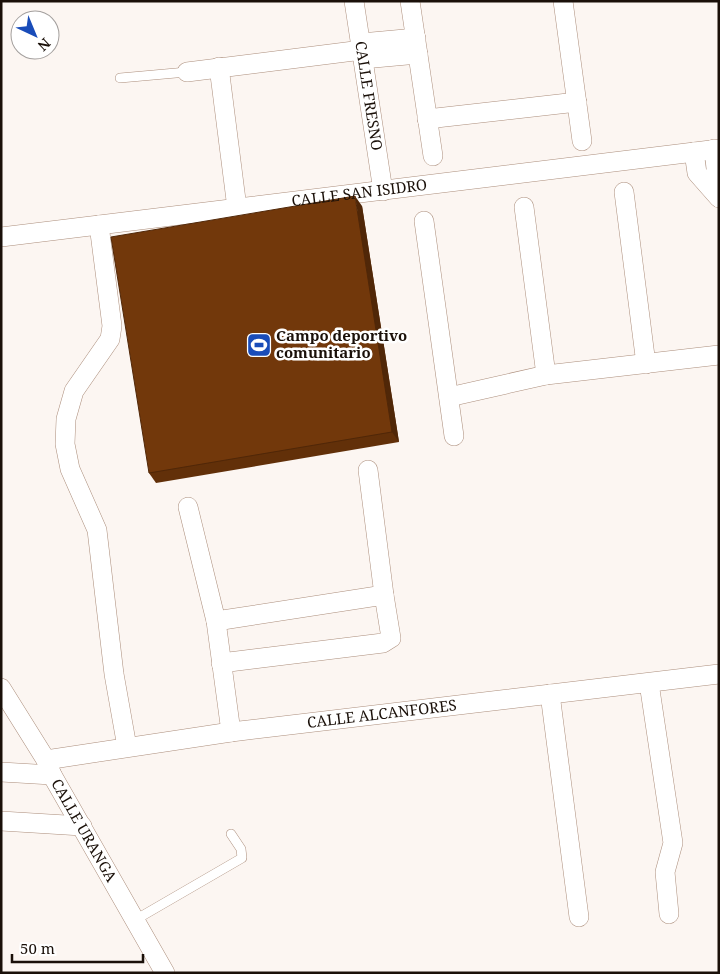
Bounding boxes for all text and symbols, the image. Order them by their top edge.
north arrow [10,10,60,60]
text: N [34,34,55,55]
street label: CALLE FRESNO [351,40,388,152]
street label: CALLE SAN ISIDRO [290,174,428,210]
place label: Campo deportivo comunitario [276,325,407,362]
sports icon: Campo deportivo comunitario [246,332,272,358]
street label: CALLE ALCANFORES [306,694,458,732]
street label: CALLE URANGA [47,775,122,886]
scale bar [12,932,144,964]
text: 50 m [20,938,55,958]

